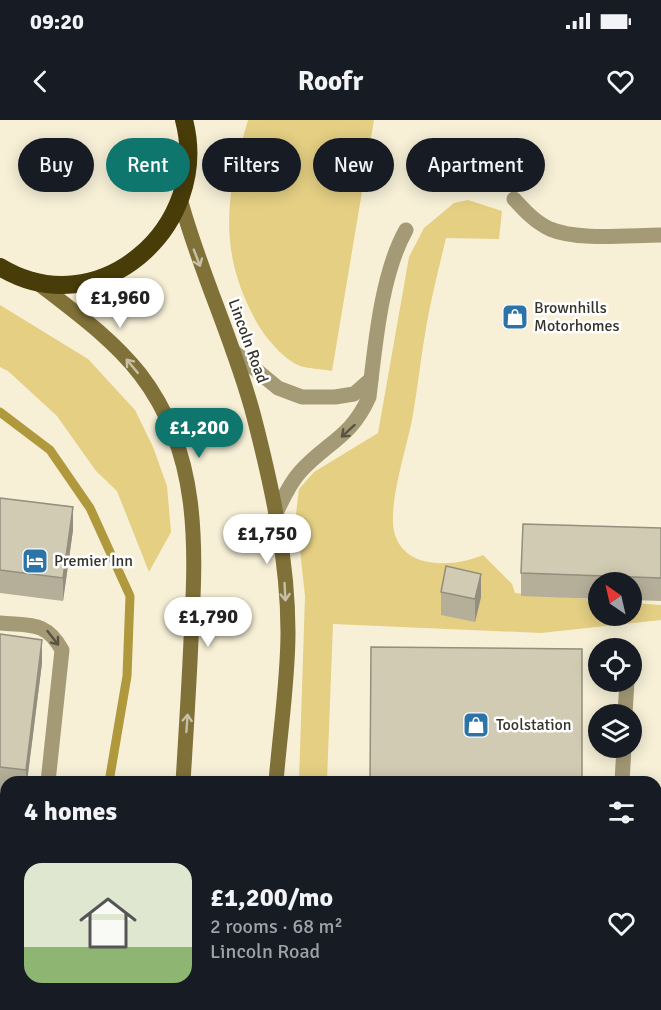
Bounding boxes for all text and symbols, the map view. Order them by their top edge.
text: 09:20 [30,8,84,35]
icon: back [24,65,57,98]
text: Roofr [298,65,363,98]
icon: heart [604,65,637,98]
chip: Buy [18,138,94,192]
chip: Rent [106,138,190,192]
chip: Filters [202,138,301,192]
chip: New [313,138,394,192]
chip: Apartment [406,138,545,192]
one-way arrow [193,248,204,267]
pin: £1,960 [71,278,169,329]
text: £1,960 [90,285,150,310]
street label: Lincoln Road [224,296,272,386]
place label: Brownhills Motorhomes [534,298,620,336]
shop icon: Brownhills Motorhomes [500,302,530,332]
one-way arrow [126,358,139,374]
pin: £1,200 [150,408,248,459]
text: £1,200 [169,415,229,440]
one-way arrow [341,424,356,438]
pin: £1,750 [218,514,316,565]
text: £1,750 [237,521,297,546]
hotel icon: Premier Inn [20,546,50,576]
place label: Premier Inn [54,551,133,571]
north arrow [588,572,642,626]
map controls [588,572,642,758]
one-way arrow [280,581,291,601]
pin: £1,790 [159,597,257,648]
text: £1,790 [178,604,238,629]
one-way arrow [47,629,60,645]
button: locate [588,638,642,692]
button: layers [588,704,642,758]
shop icon: Toolstation [461,710,491,740]
one-way arrow [182,714,193,734]
place label: Toolstation [496,715,572,735]
text: 4 homes [24,796,117,828]
icon: filters [605,796,638,829]
text: £1,200/mo [210,882,333,914]
icon: home [72,887,144,959]
icon: heart [605,907,638,940]
text: 2 rooms · 68 m² [210,914,343,939]
text: Lincoln Road [210,939,320,964]

